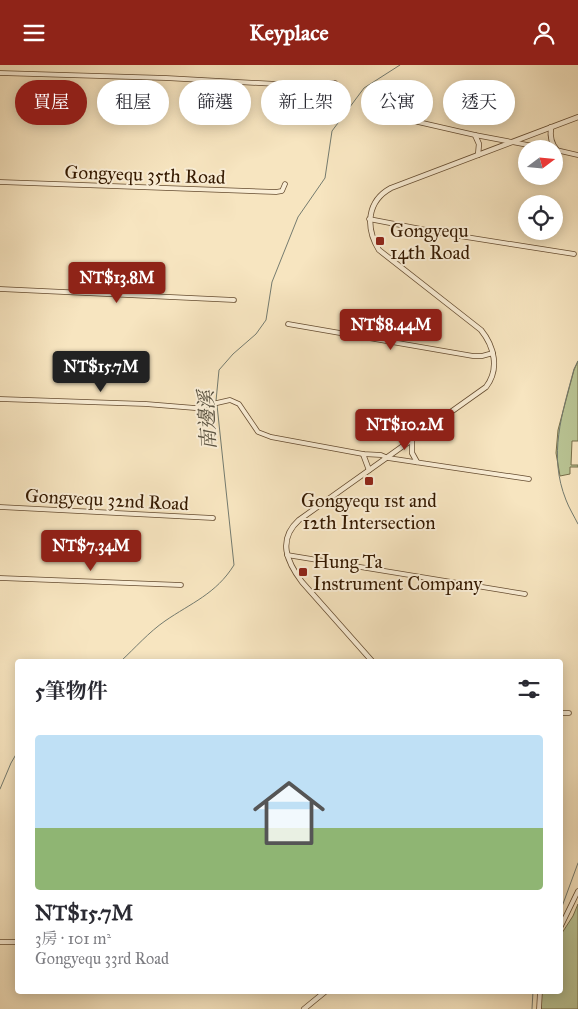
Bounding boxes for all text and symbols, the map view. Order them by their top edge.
icon: menu [20,19,48,47]
text: Keyplace [249,19,329,46]
icon: person [530,19,558,47]
chip: 買屋 [15,80,87,125]
chip: 租屋 [97,80,169,125]
chip: 篩選 [179,80,251,125]
chip: 新上架 [261,80,351,125]
chip: 公寓 [361,80,433,125]
chip: 透天 [443,80,515,125]
north arrow [518,140,562,185]
map controls [518,140,563,240]
street label: Gongyequ 35th Road [64,160,226,190]
button: locate [518,195,563,240]
place label: Gongyequ 14th Road [390,219,470,264]
marker: Gongyequ 14th Road [374,235,386,247]
pin: NT$13.8M [65,261,169,304]
text: NT$13.8M [79,268,155,287]
pin: NT$8.44M [339,309,443,351]
text: NT$8.44M [351,315,431,334]
pin: NT$15.7M [49,351,153,393]
text: NT$15.7M [64,357,138,376]
water label: 南邊溪 [193,387,221,451]
pin: NT$10.2M [353,409,457,451]
text: NT$10.2M [366,415,444,434]
marker: Gongyequ 1st and 12th Intersection [363,475,375,487]
street label: Gongyequ 32nd Road [24,484,190,516]
place label: Gongyequ 1st and 12th Intersection [301,489,437,534]
pin: NT$7.34M [39,529,143,572]
text: NT$7.34M [52,536,130,555]
place label: Hung Ta Instrument Company [313,550,483,595]
marker: Hung Ta Instrument Company [297,566,309,578]
icon: filters [515,675,543,703]
text: 5筆物件 [35,678,108,704]
icon: home [244,768,334,858]
text: NT$15.7M [35,900,133,926]
text: 3房 · 101 m² [35,929,111,948]
text: Gongyequ 33rd Road [35,949,169,968]

